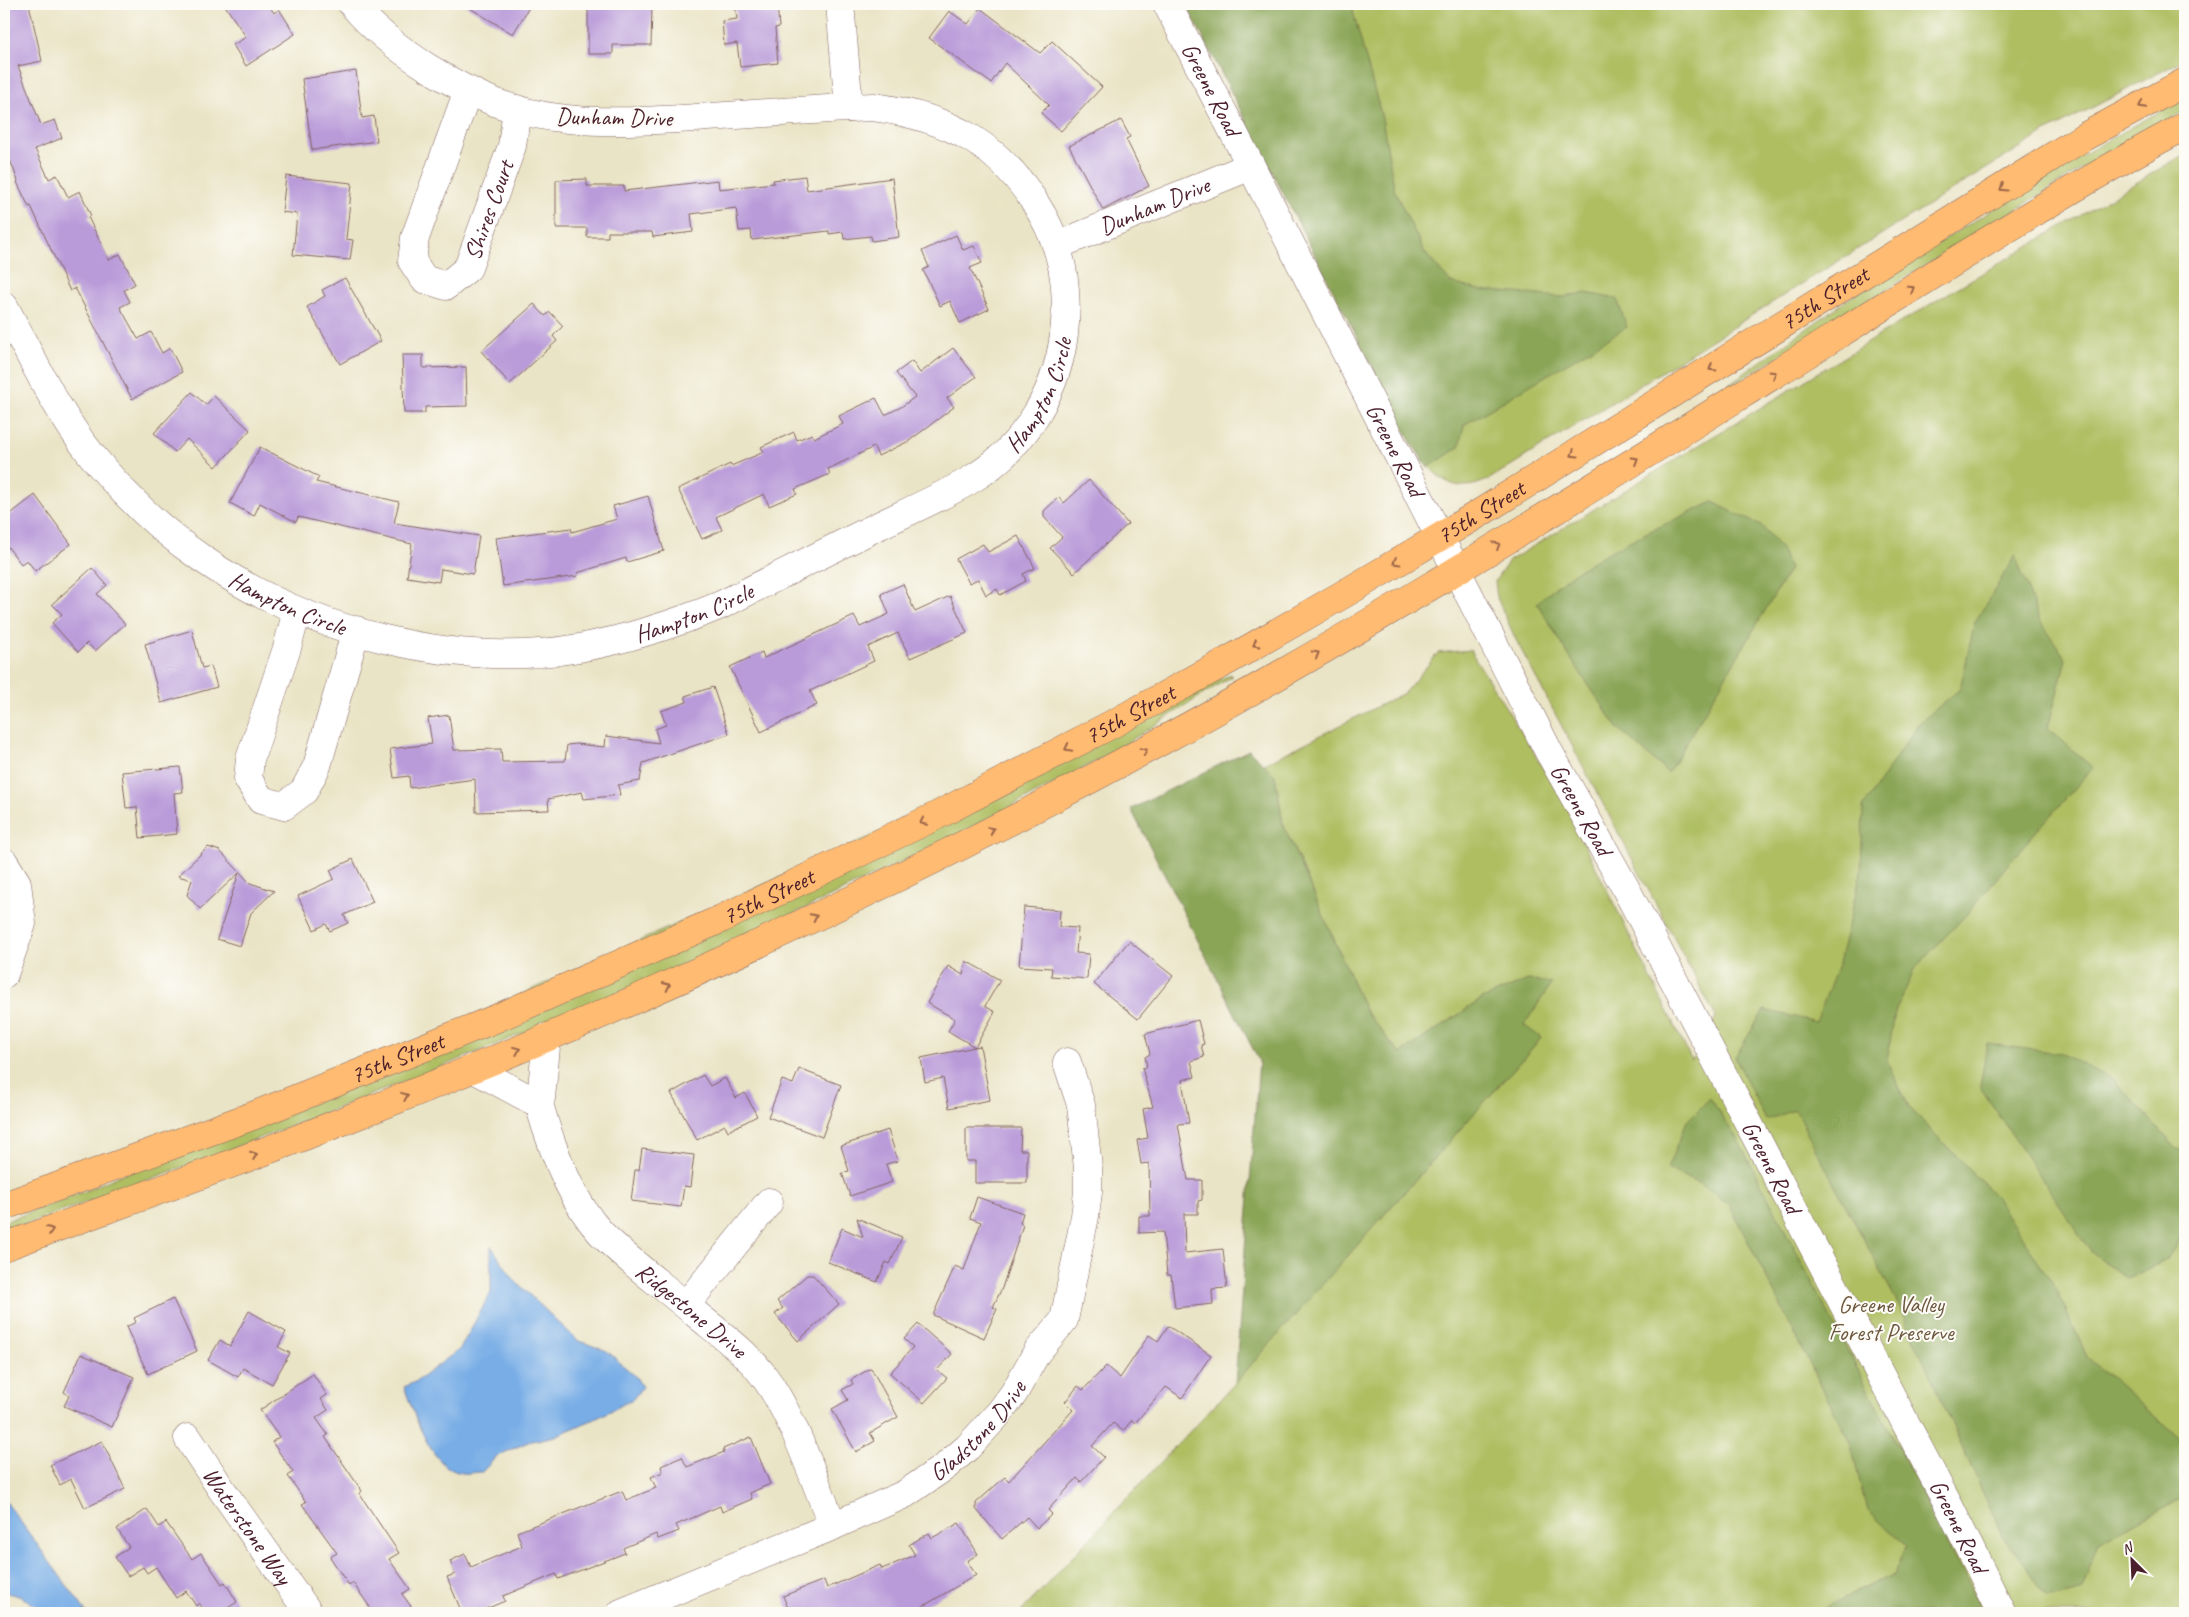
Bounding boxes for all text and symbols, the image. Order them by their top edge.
street label: Greene Road [1175,38,1249,144]
one-way arrow [2139,99,2148,109]
street label: Dunham Drive [556,101,675,133]
street label: Shires Court [457,154,521,264]
street label: Dunham Drive [1095,169,1216,242]
one-way arrow [1999,181,2008,191]
street label: 75th Street [1775,258,1876,337]
one-way arrow [1906,285,1915,295]
street label: Hampton Circle [999,334,1079,459]
one-way arrow [1708,362,1717,371]
one-way arrow [1768,371,1777,381]
street label: Greene Road [1359,398,1433,505]
one-way arrow [1570,448,1579,457]
one-way arrow [1630,457,1639,467]
street label: 75th Street [1431,473,1532,550]
one-way arrow [1491,542,1500,552]
one-way arrow [1393,556,1402,566]
street label: Hampton Circle [223,564,352,643]
street label: Hampton Circle [631,575,760,649]
one-way arrow [1253,638,1262,648]
one-way arrow [1310,650,1319,660]
street label: 75th Street [1080,677,1182,751]
one-way arrow [1064,741,1073,751]
one-way arrow [1139,747,1148,757]
street label: Greene Road [1544,758,1621,864]
one-way arrow [919,816,928,826]
one-way arrow [986,826,995,836]
street label: 75th Street [718,861,821,931]
one-way arrow [809,913,818,923]
one-way arrow [662,981,671,992]
street label: 75th Street [346,1025,450,1090]
one-way arrow [512,1045,521,1056]
one-way arrow [400,1091,409,1102]
street label: Greene Road [1735,1116,1810,1222]
one-way arrow [249,1151,258,1161]
one-way arrow [45,1226,53,1236]
street label: Ridgestone Drive [630,1256,755,1366]
park label: Greene Valley Forest Preserve [1828,1289,1956,1347]
street label: Gladstone Drive [924,1374,1034,1488]
street label: Waterstone Way [196,1461,300,1592]
street label: Greene Road [1923,1474,1996,1581]
north arrow [2106,1534,2156,1584]
text: N [2119,1538,2136,1558]

